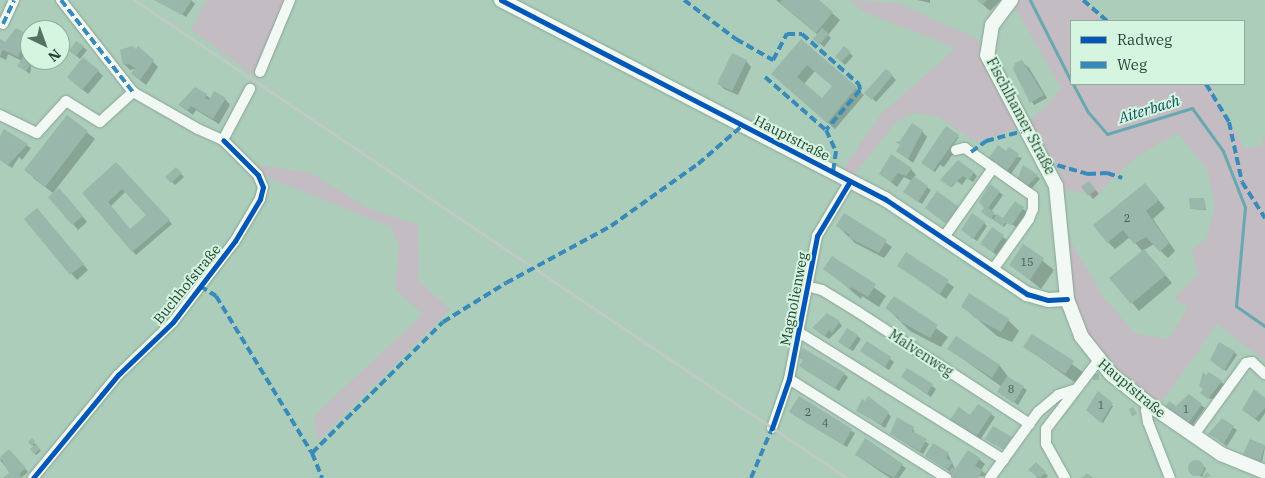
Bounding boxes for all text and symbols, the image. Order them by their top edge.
north arrow [20,20,70,70]
legend [1070,20,1245,85]
text: Radweg [1117,30,1172,49]
text: N [44,45,65,66]
street label: Fischlhamer Straße [983,55,1059,177]
text: Weg [1117,55,1147,74]
water label: Aiterbach [1116,91,1182,127]
street label: Hauptstraße [751,112,833,164]
house number: 2 [1124,211,1130,225]
street label: Buchhofstraße [150,241,224,327]
street label: Magnolienweg [777,251,811,347]
house number: 15 [1020,255,1034,269]
street label: Malvenweg [886,326,956,380]
street label: Hauptstraße [1095,355,1169,421]
house number: 8 [1008,382,1014,396]
house number: 1 [1098,398,1104,412]
house number: 1 [1183,402,1189,416]
house number: 2 [805,405,811,419]
house number: 4 [822,416,828,430]

